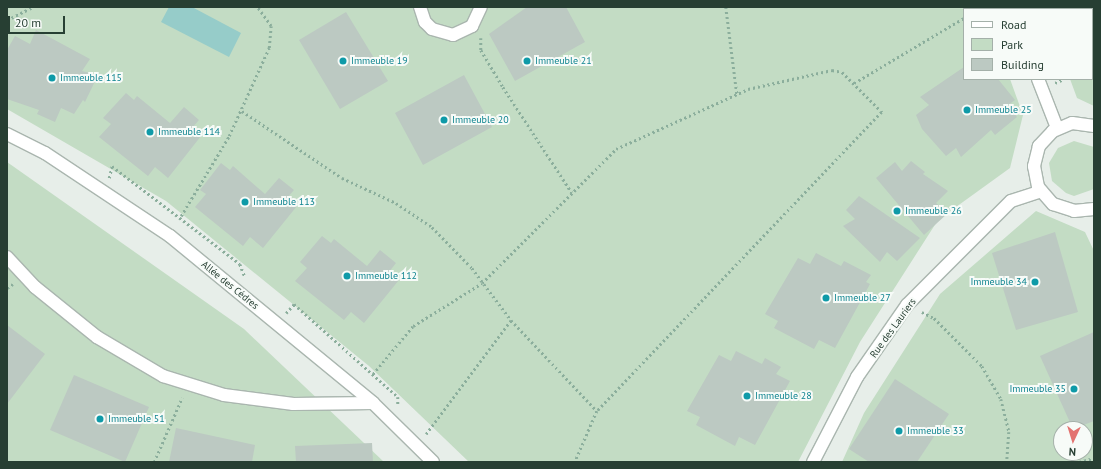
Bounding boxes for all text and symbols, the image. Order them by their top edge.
scale bar [10,8,67,34]
legend [963,8,1093,80]
text: 20 m [15,15,41,30]
text: Road [1001,17,1026,32]
text: Park [1001,37,1023,52]
place label: Immeuble 19 [351,55,408,67]
place label: Immeuble 21 [535,55,592,67]
marker: Immeuble 19 [338,56,348,66]
marker: Immeuble 21 [522,56,532,66]
text: Building [1001,57,1044,72]
place label: Immeuble 115 [60,72,122,84]
marker: Immeuble 115 [47,73,57,83]
place label: Immeuble 25 [975,104,1032,116]
marker: Immeuble 25 [962,105,972,115]
place label: Immeuble 20 [452,114,509,126]
marker: Immeuble 20 [439,115,449,125]
place label: Immeuble 114 [158,126,220,138]
marker: Immeuble 114 [145,127,155,137]
place label: Immeuble 113 [253,196,315,208]
marker: Immeuble 113 [240,197,250,207]
place label: Immeuble 26 [905,205,962,217]
marker: Immeuble 26 [892,206,902,216]
street label: Allée des Cédres [199,258,261,312]
place label: Immeuble 112 [355,270,417,282]
marker: Immeuble 112 [342,271,352,281]
place label: Immeuble 34 [970,276,1027,288]
marker: Immeuble 34 [1030,277,1040,287]
place label: Immeuble 27 [834,292,891,304]
marker: Immeuble 27 [821,293,831,303]
street label: Rue des Lauriers [867,296,919,360]
place label: Immeuble 35 [1009,383,1066,395]
marker: Immeuble 35 [1069,384,1079,394]
place label: Immeuble 28 [755,390,812,402]
marker: Immeuble 28 [742,391,752,401]
place label: Immeuble 51 [108,413,165,425]
marker: Immeuble 51 [95,414,105,424]
north arrow [1053,421,1093,461]
place label: Immeuble 33 [907,425,964,437]
marker: Immeuble 33 [894,426,904,436]
text: N [1068,445,1076,459]

